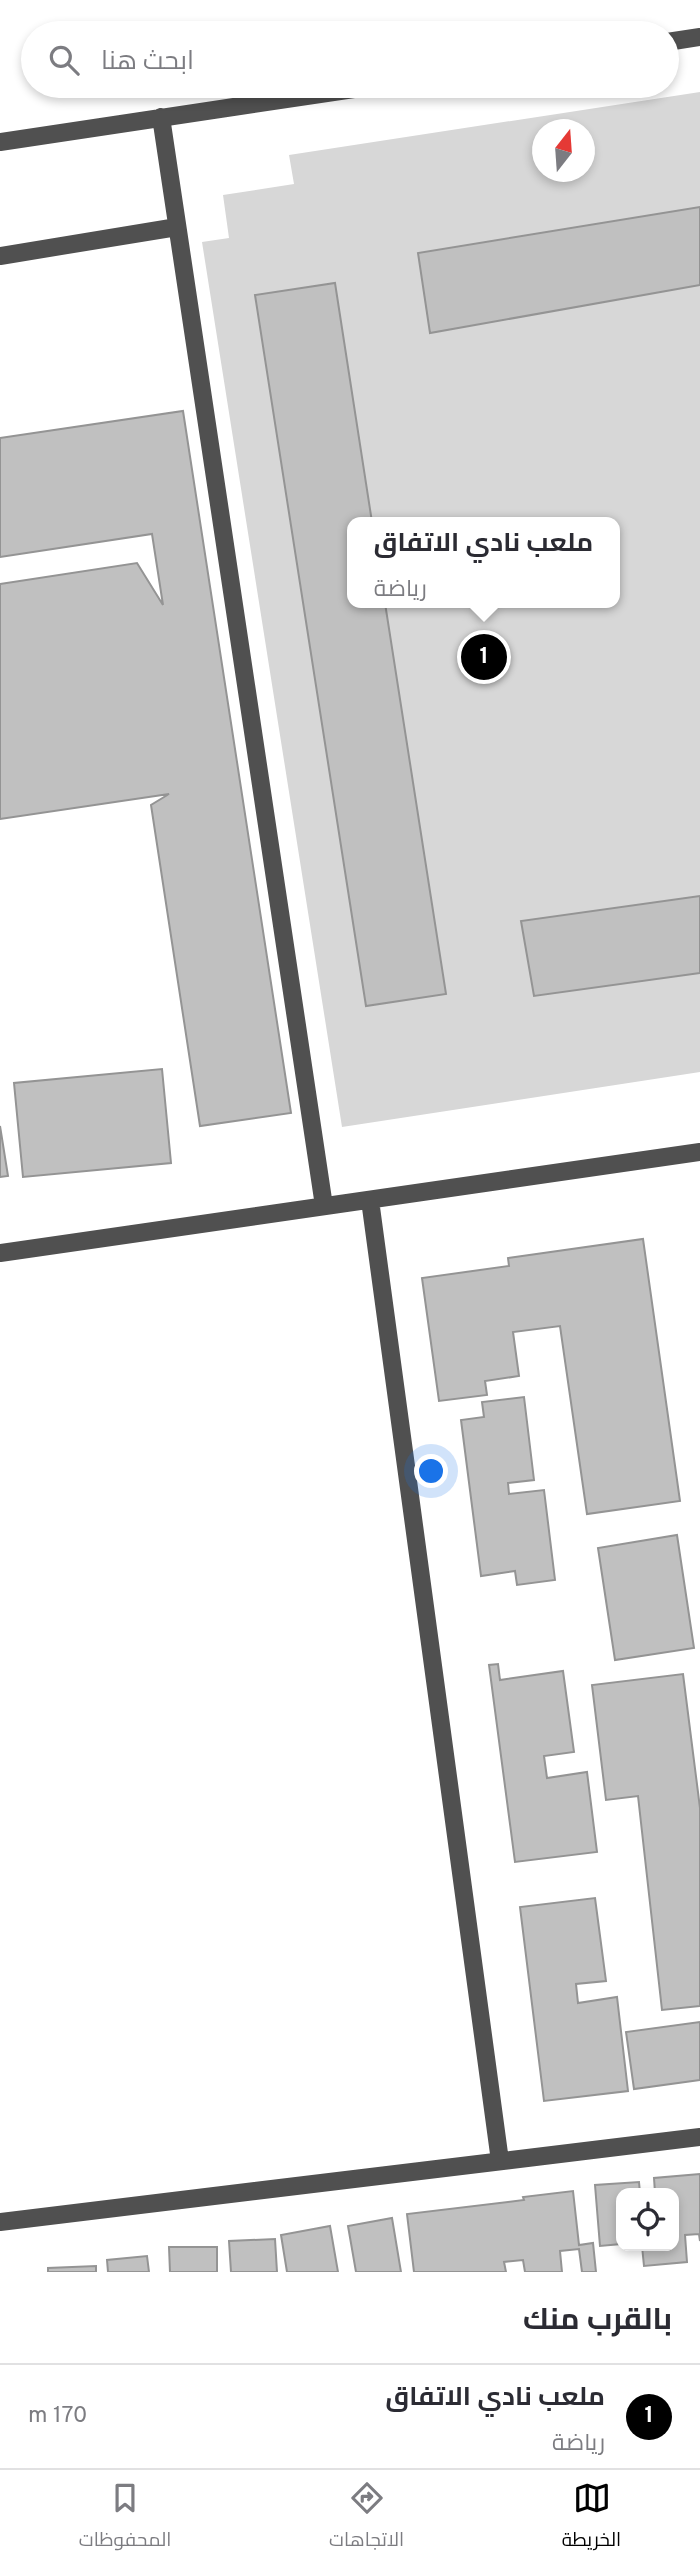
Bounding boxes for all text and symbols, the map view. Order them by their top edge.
search box [21,21,679,98]
icon: search [45,41,83,79]
text: ابحث هنا [101,46,194,79]
north arrow [532,119,595,182]
popup [347,517,620,608]
text: ملعب نادي الاتفاق [374,528,593,561]
text: رياضة [374,576,427,605]
pin: 1 [461,631,507,683]
your location [414,1454,448,1488]
map controls [616,2188,679,2251]
button: locate [616,2188,679,2251]
text: بالقرب منك [523,2303,672,2340]
text: ملعب نادي الاتفاق [386,2382,605,2415]
text: 170 m [28,2402,87,2431]
text: 1 [644,2402,654,2431]
text: رياضة [552,2430,605,2459]
tab: المحفوظات [79,2479,171,2557]
tab: الاتجاهات [329,2479,404,2557]
tab: الخريطة [562,2479,621,2557]

